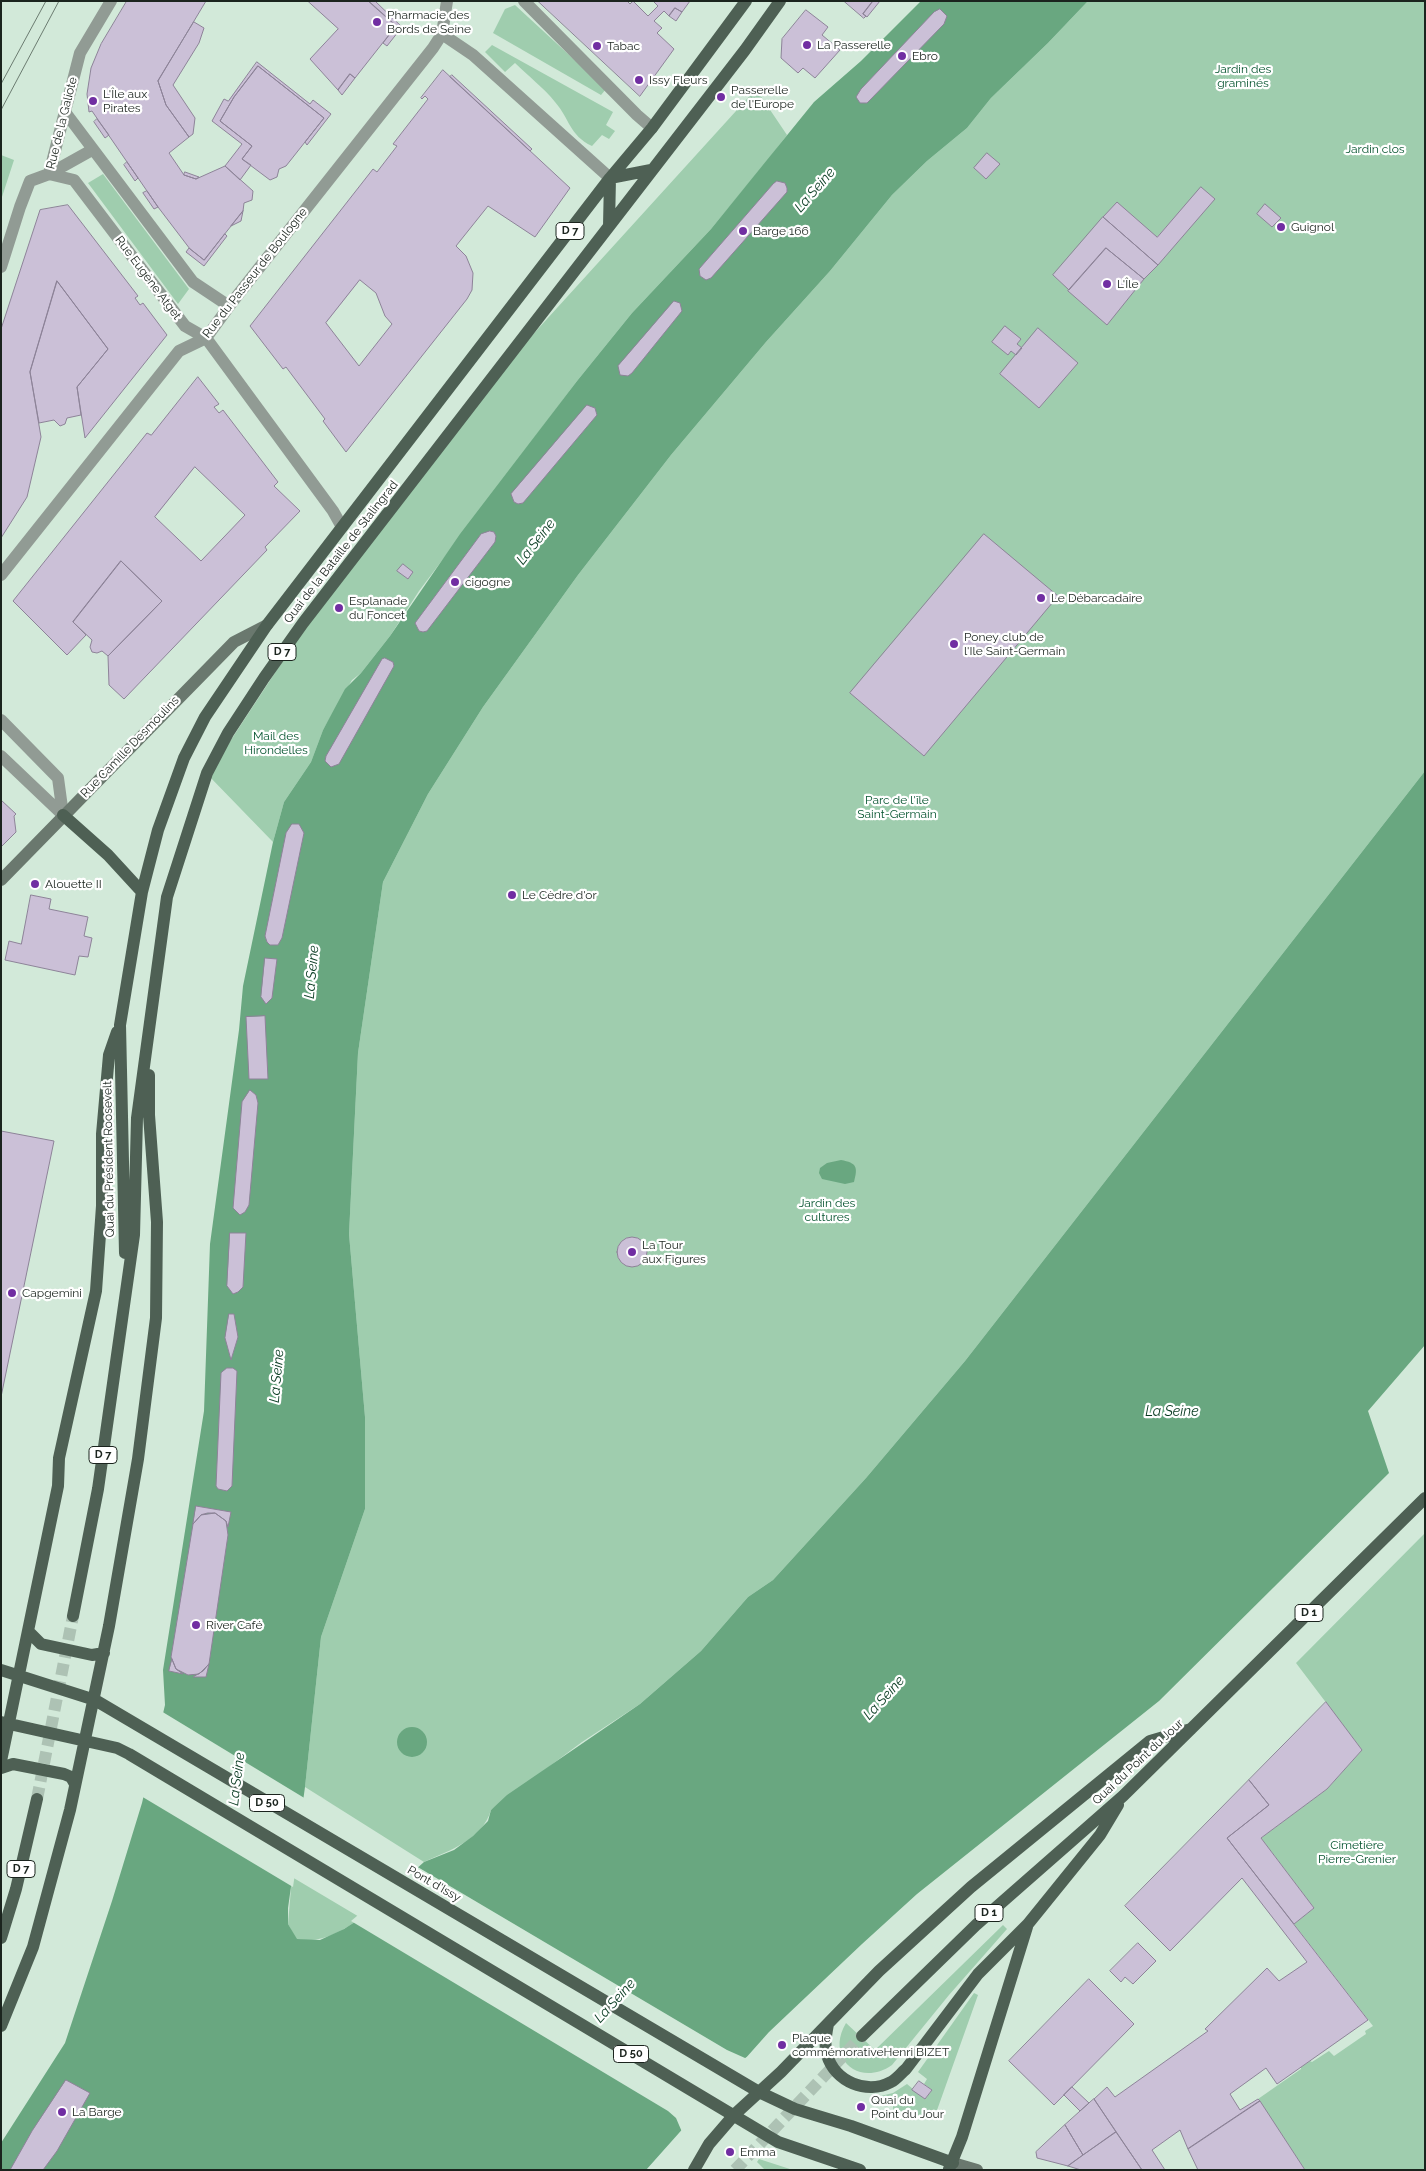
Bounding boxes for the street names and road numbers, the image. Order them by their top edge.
street label: Rue de la Galiote [44,75,80,171]
street label: Rue du Passeur de Boulogne [200,205,310,341]
road number: D 7 [556,222,584,240]
street label: Rue Eugène Atget [112,233,184,323]
street label: Quai de la Bataille de Stalingrad [281,478,401,626]
road number: D 7 [268,644,296,660]
street label: Rue Camille Desmoulins [78,693,182,801]
street label: Quai du Président Roosevelt [100,1081,118,1237]
road number: D 7 [89,1446,117,1464]
road number: D 1 [1295,1605,1323,1622]
street label: Quai du Point du Jour [1090,1716,1186,1808]
road number: D 50 [250,1795,284,1812]
road number: D 7 [7,1860,35,1878]
street label: Pont d'Issy [405,1863,463,1905]
road number: D 1 [975,1905,1003,1922]
road number: D 50 [614,2046,648,2062]

